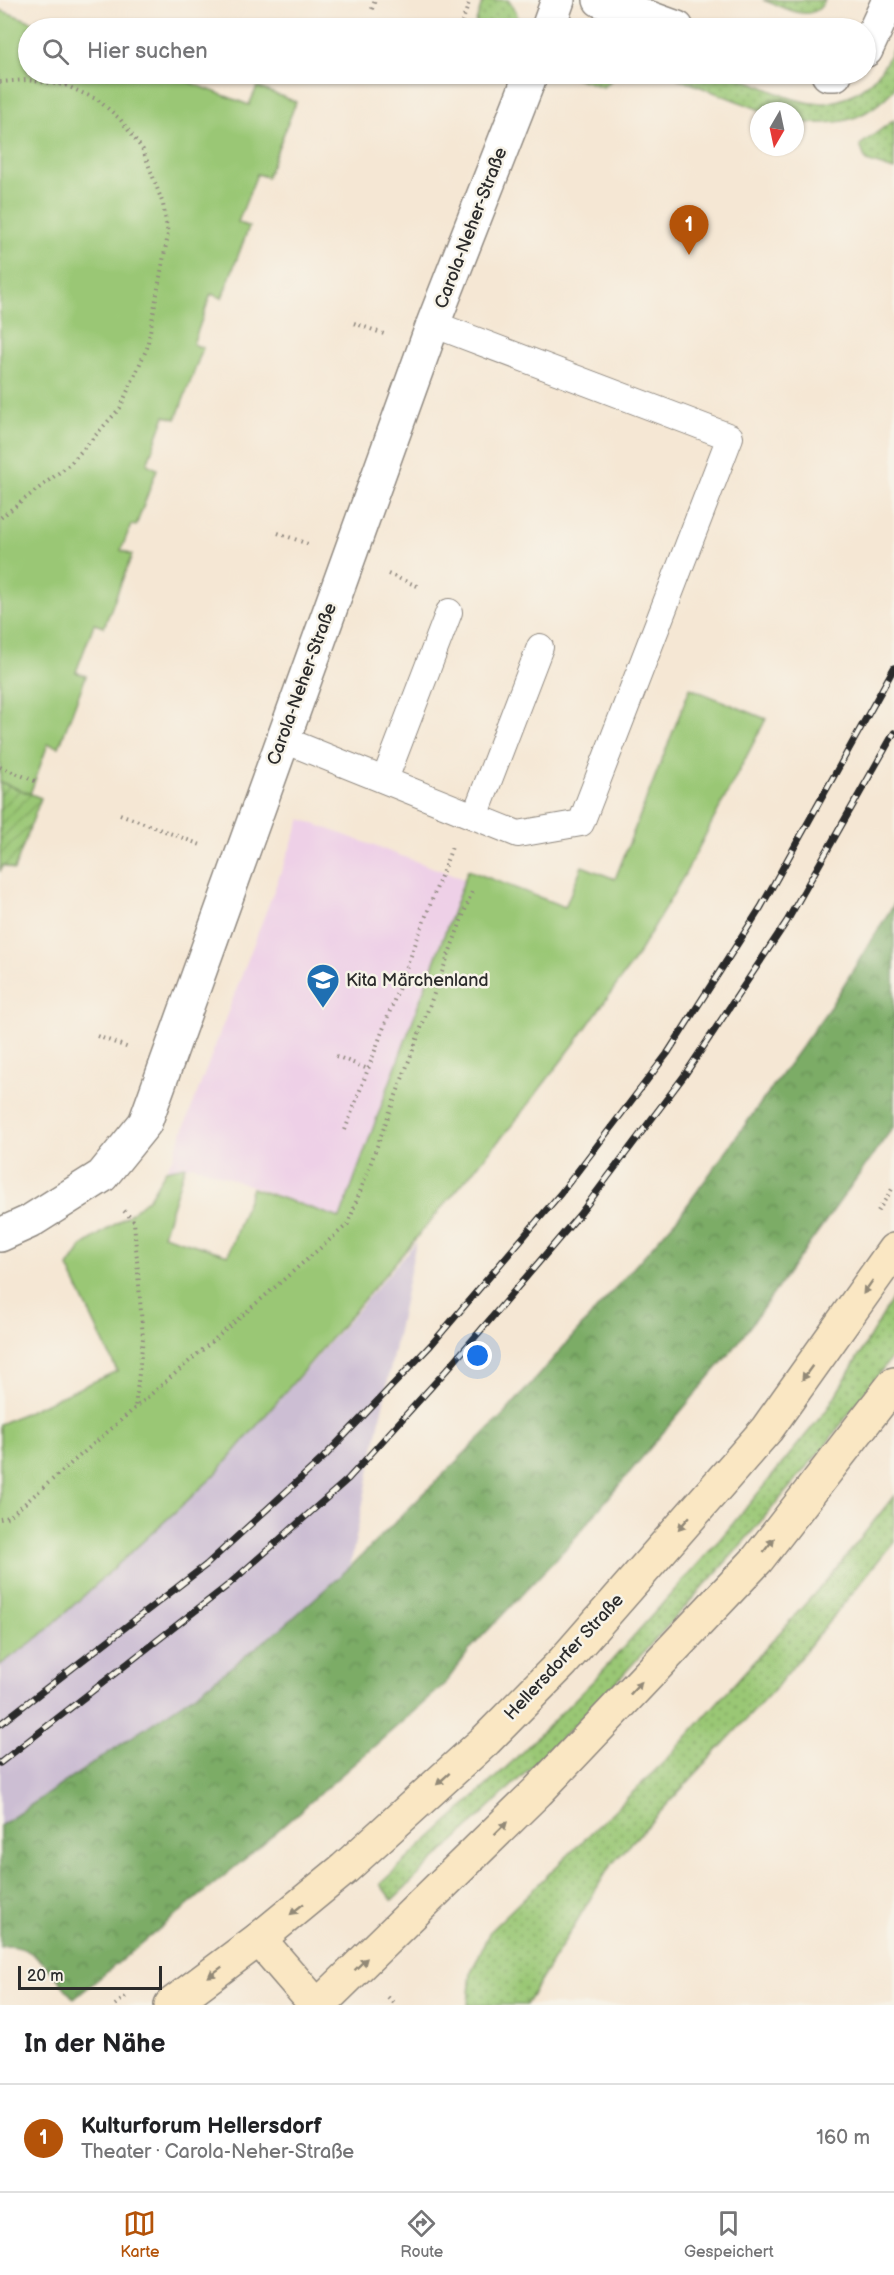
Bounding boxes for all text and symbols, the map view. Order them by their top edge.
search box [18,18,876,84]
icon: search [39,35,72,68]
text: Hier suchen [87,38,208,65]
north arrow [750,102,804,156]
street label: Carola-Neher-Straße [431,144,512,312]
pin: 1 [670,206,708,255]
street label: Carola-Neher-Straße [263,600,341,768]
school or university icon: Kita Märchenland [305,962,341,1009]
place label: Kita Märchenland [346,970,489,991]
one-way arrow [862,1279,874,1295]
your location [463,1341,492,1370]
one-way arrow [802,1365,814,1380]
one-way arrow [678,1515,691,1530]
one-way arrow [762,1537,775,1553]
street label: Hellersdorfer Straße [500,1589,628,1724]
one-way arrow [629,1680,643,1695]
one-way arrow [435,1772,450,1786]
one-way arrow [493,1821,508,1835]
one-way arrow [289,1902,305,1915]
one-way arrow [354,1958,368,1972]
scale bar [18,1963,162,1990]
one-way arrow [208,1966,223,1978]
text: 20 m [27,1967,63,1986]
text: In der Nähe [24,2029,166,2060]
text: Kulturforum Hellersdorf [81,2113,322,2140]
text: 1 [39,2126,48,2150]
text: 160 m [816,2126,870,2150]
text: Theater · Carola-Neher-Straße [81,2140,354,2164]
tab: Karte [120,2207,159,2262]
tab: Route [400,2207,443,2262]
tab: Gespeichert [684,2207,774,2262]

